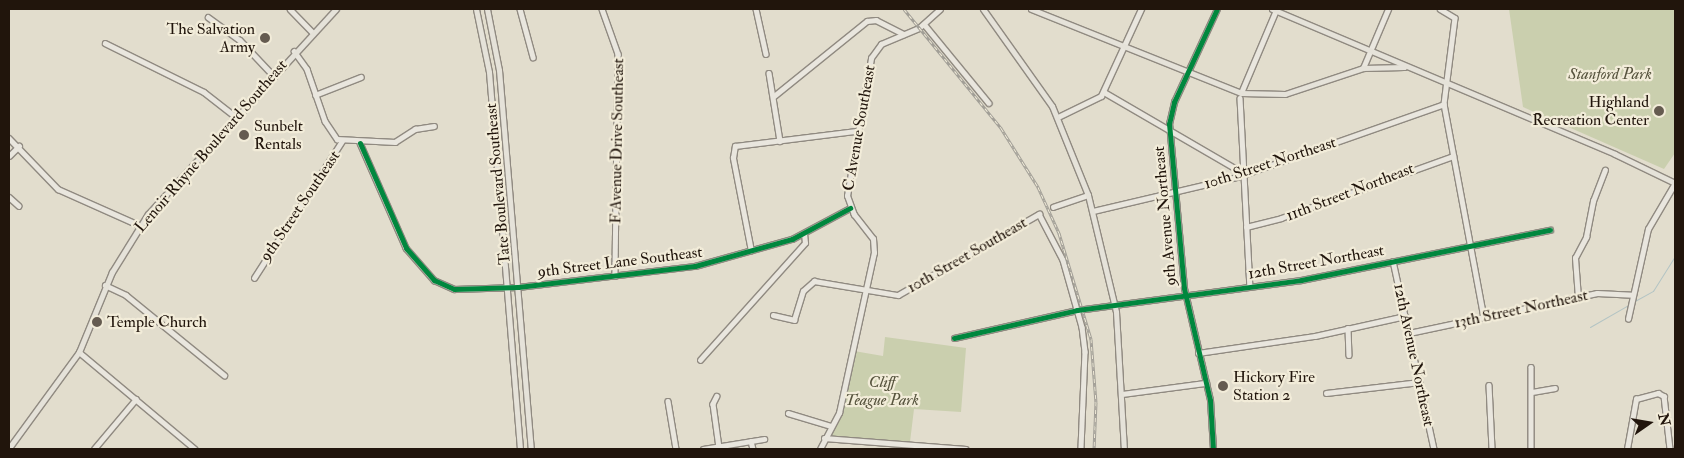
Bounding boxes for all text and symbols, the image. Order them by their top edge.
place label: The Salvation Army [166,19,255,57]
marker: The Salvation Army [259,32,271,44]
street label: Lenoir Rhyne Boulevard Southeast [131,56,291,236]
street label: F Avenue Drive Southeast [606,58,628,224]
street label: C Avenue Southeast [839,64,879,192]
park label: Stanford Park [1568,64,1652,84]
place label: Highland Recreation Center [1532,92,1649,130]
street label: Tate Boulevard Southeast [481,102,515,266]
marker: Highland Recreation Center [1653,105,1665,117]
place label: Sunbelt Rentals [254,116,303,154]
marker: Sunbelt Rentals [238,129,250,141]
street label: 10th Street Northeast [1201,133,1339,193]
street label: 9th Avenue Northeast [1149,145,1181,287]
street label: 9th Street Southeast [256,147,344,265]
street label: 11th Street Northeast [1283,159,1417,225]
street label: 10th Street Southeast [904,213,1030,297]
street label: 12th Street Northeast [1246,241,1386,283]
street label: 9th Street Lane Southeast [537,242,703,282]
street label: 12th Avenue Northeast [1389,282,1439,428]
street label: 13th Street Northeast [1453,285,1589,333]
place label: Temple Church [107,312,207,332]
marker: Temple Church [91,316,103,328]
place label: Hickory Fire Station 2 [1233,367,1315,405]
park label: Cliff Teague Park [845,372,919,410]
marker: Hickory Fire Station 2 [1217,380,1229,392]
north arrow [1624,398,1674,448]
text: N [1654,411,1674,428]

